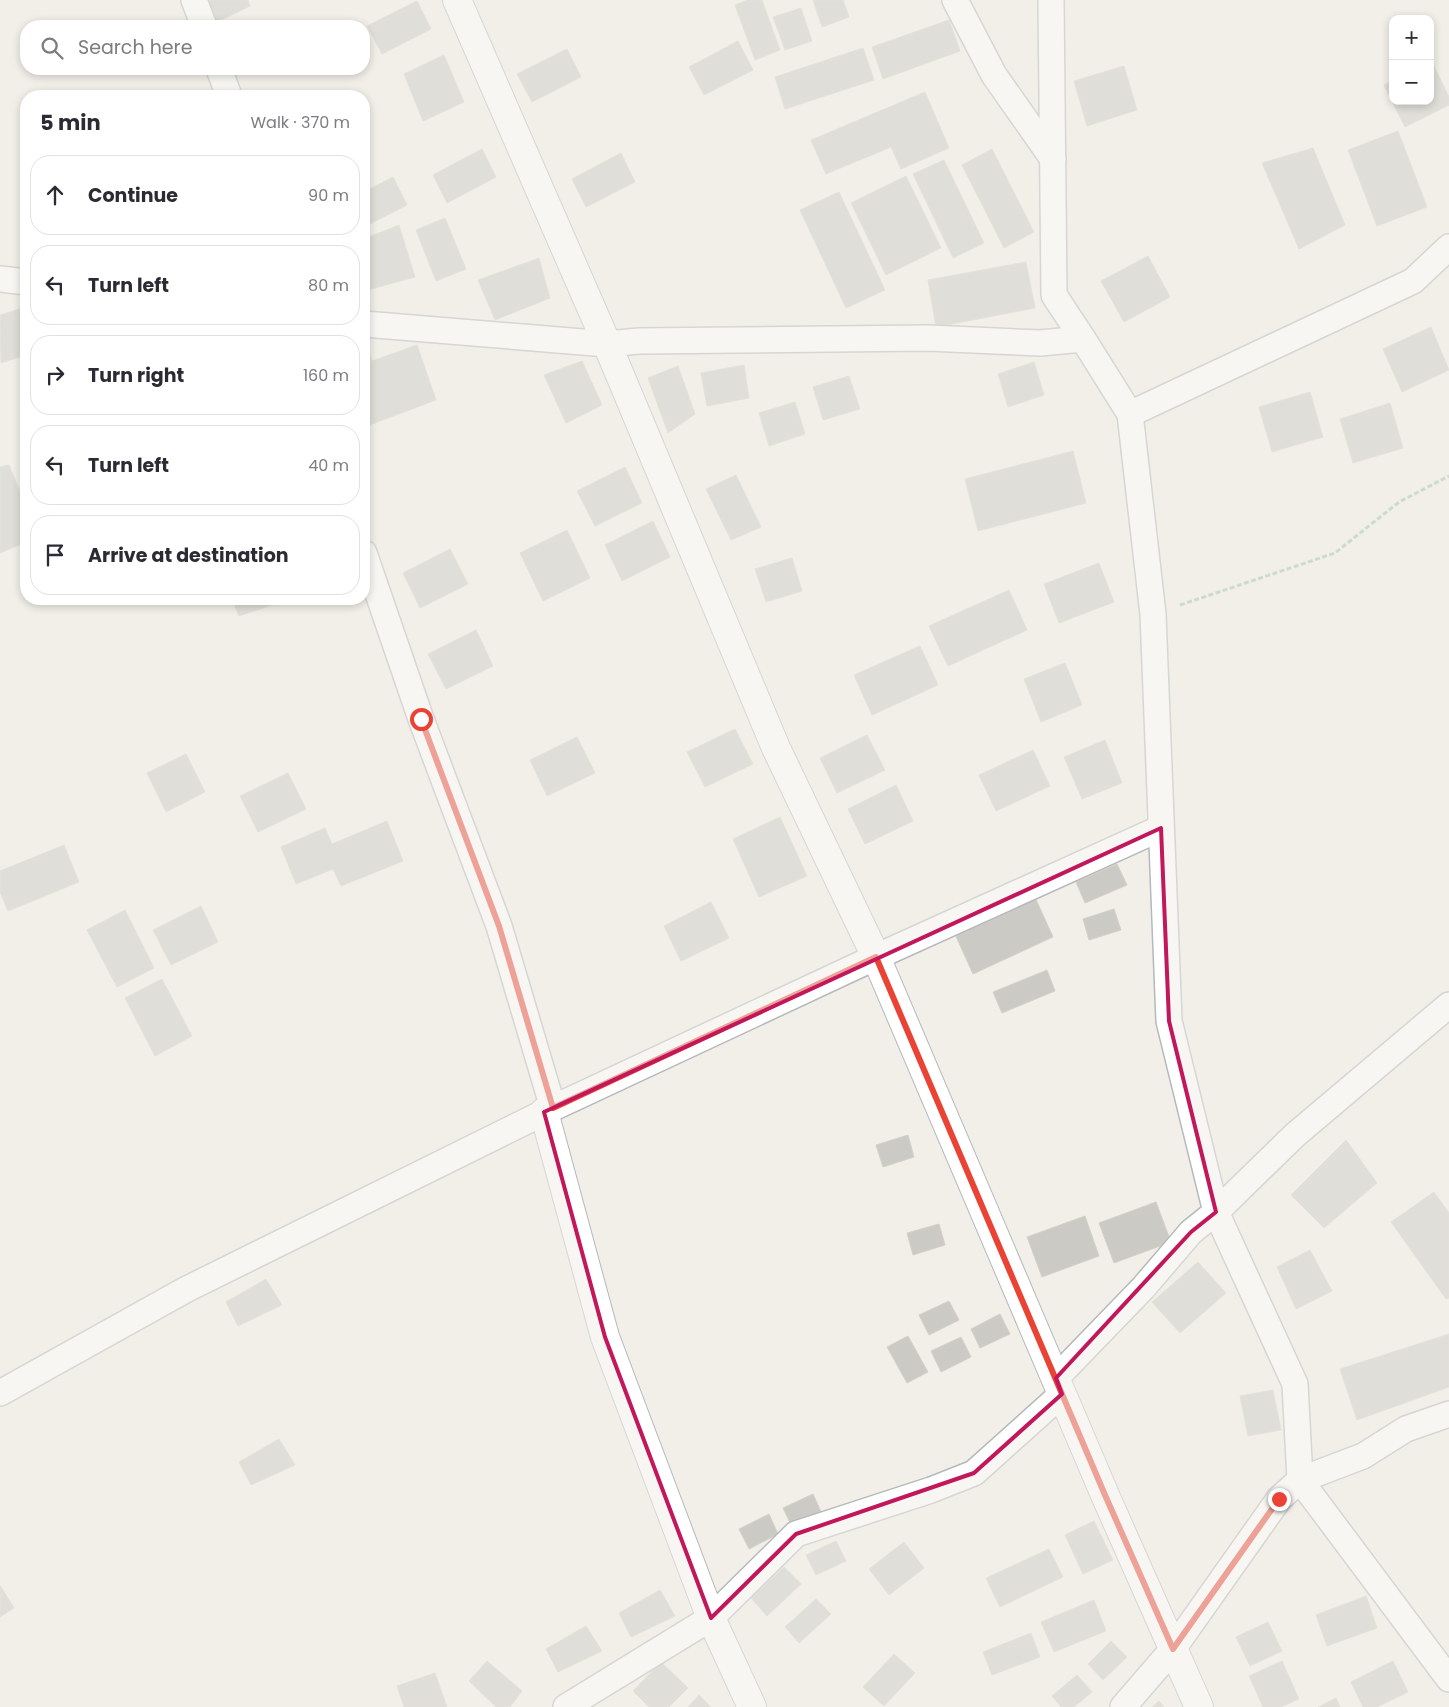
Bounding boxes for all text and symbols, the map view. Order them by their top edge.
map controls [1389,15,1434,105]
button: + [1389,15,1434,60]
search box [20,20,370,75]
icon: search [38,34,66,62]
text: Search here [78,34,192,61]
button: − [1389,60,1434,105]
text: 5 min [40,108,101,137]
text: Walk · 370 m [250,111,350,134]
icon: ahead [41,181,69,209]
text: Continue [88,182,178,209]
text: 90 m [308,184,349,207]
icon: left [41,271,69,299]
text: Turn left [88,272,169,299]
text: 80 m [308,274,349,297]
icon: right [41,361,69,389]
text: Turn right [88,362,184,389]
text: 160 m [303,364,349,387]
icon: left [41,451,69,479]
text: Turn left [88,452,169,479]
text: 40 m [308,454,349,477]
icon: arrive [41,541,69,569]
text: Arrive at destination [88,542,289,569]
route start [410,708,433,731]
route end [1268,1488,1291,1511]

